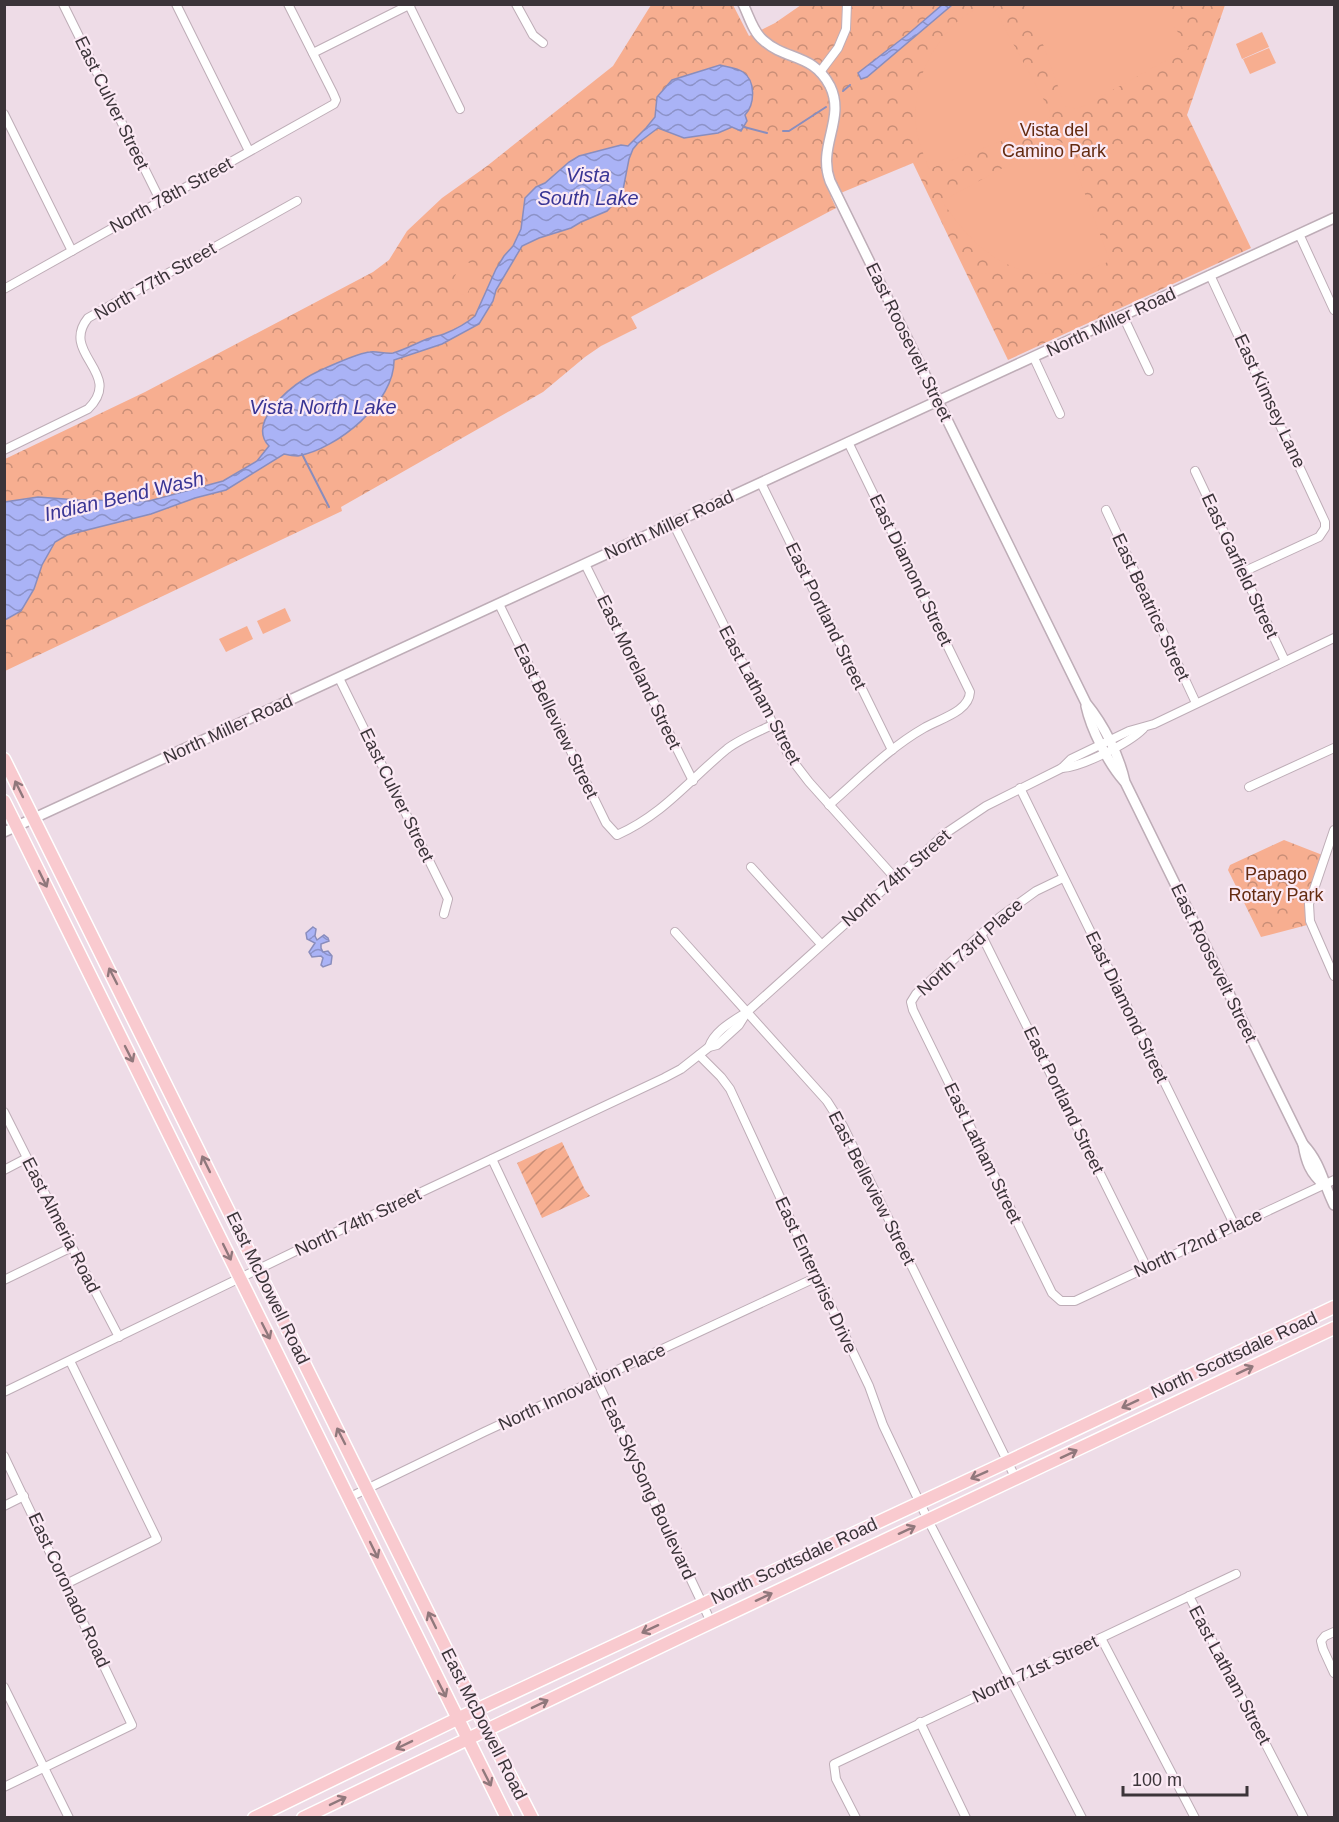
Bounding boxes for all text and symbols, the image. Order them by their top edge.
street label: East Culver Street [71,33,153,173]
park label: Vista del Camino Park [1002,120,1107,161]
street label: North 78th Street [106,153,236,237]
water label: Vista South Lake [537,164,639,209]
street label: North 77th Street [91,238,219,324]
street label: East Roosevelt Street [862,259,956,425]
street label: North Miller Road [1043,283,1179,361]
street label: East Kimsey Lane [1230,331,1310,471]
water label: Vista North Lake [249,396,397,418]
water label: Indian Bend Wash [42,467,206,525]
street label: North Miller Road [601,486,737,564]
street label: East Diamond Street [866,491,956,649]
street label: East Garfield Street [1198,491,1282,641]
street label: East Beatrice Street [1108,530,1194,684]
street label: East Portland Street [782,539,870,693]
street label: East Moreland Street [593,592,685,752]
street label: East Latham Street [715,622,805,768]
street label: East Belleview Street [510,640,602,802]
street label: North Miller Road [160,690,296,768]
street label: East Culver Street [356,725,438,865]
one-way arrow [13,780,24,798]
street label: North 74th Street [838,825,954,931]
park label: Papago Rotary Park [1228,864,1325,905]
one-way arrow [37,870,49,888]
street label: East Roosevelt Street [1167,880,1261,1046]
street label: North 73rd Place [913,894,1027,1000]
street label: East Diamond Street [1082,928,1172,1086]
one-way arrow [106,968,118,986]
street label: East Portland Street [1020,1023,1108,1177]
one-way arrow [124,1044,136,1062]
street label: East Latham Street [940,1079,1026,1227]
street label: East Belleview Street [824,1108,920,1268]
street label: East Almeria Road [18,1154,104,1296]
one-way arrow [199,1155,211,1173]
street label: North 74th Street [292,1184,424,1260]
street label: East Enterprise Drive [771,1194,861,1356]
street label: North 72nd Place [1131,1205,1265,1281]
street label: East McDowell Road [222,1209,314,1367]
one-way arrow [221,1242,233,1260]
street label: North Scottsdale Road [1148,1308,1320,1402]
one-way arrow [261,1321,272,1339]
street label: North Innovation Place [495,1339,669,1435]
one-way arrow [1236,1364,1254,1376]
street label: East SkySong Boulevard [597,1394,699,1582]
one-way arrow [1121,1399,1139,1410]
one-way arrow [335,1427,347,1445]
one-way arrow [1060,1448,1078,1460]
one-way arrow [971,1469,989,1481]
street label: East Coronado Road [24,1510,114,1670]
street label: North Scottsdale Road [708,1514,880,1608]
one-way arrow [897,1524,915,1536]
one-way arrow [368,1541,380,1559]
one-way arrow [755,1591,773,1603]
street label: East Latham Street [1185,1602,1275,1748]
one-way arrow [426,1611,438,1629]
one-way arrow [641,1624,659,1635]
street label: North 71st Street [969,1631,1101,1707]
street label: East McDowell Road [437,1645,531,1803]
one-way arrow [437,1680,449,1698]
one-way arrow [530,1698,548,1710]
one-way arrow [396,1739,414,1751]
scale bar [1123,1759,1248,1797]
one-way arrow [481,1769,493,1787]
text: 100 m [1132,1770,1182,1790]
one-way arrow [329,1794,347,1806]

